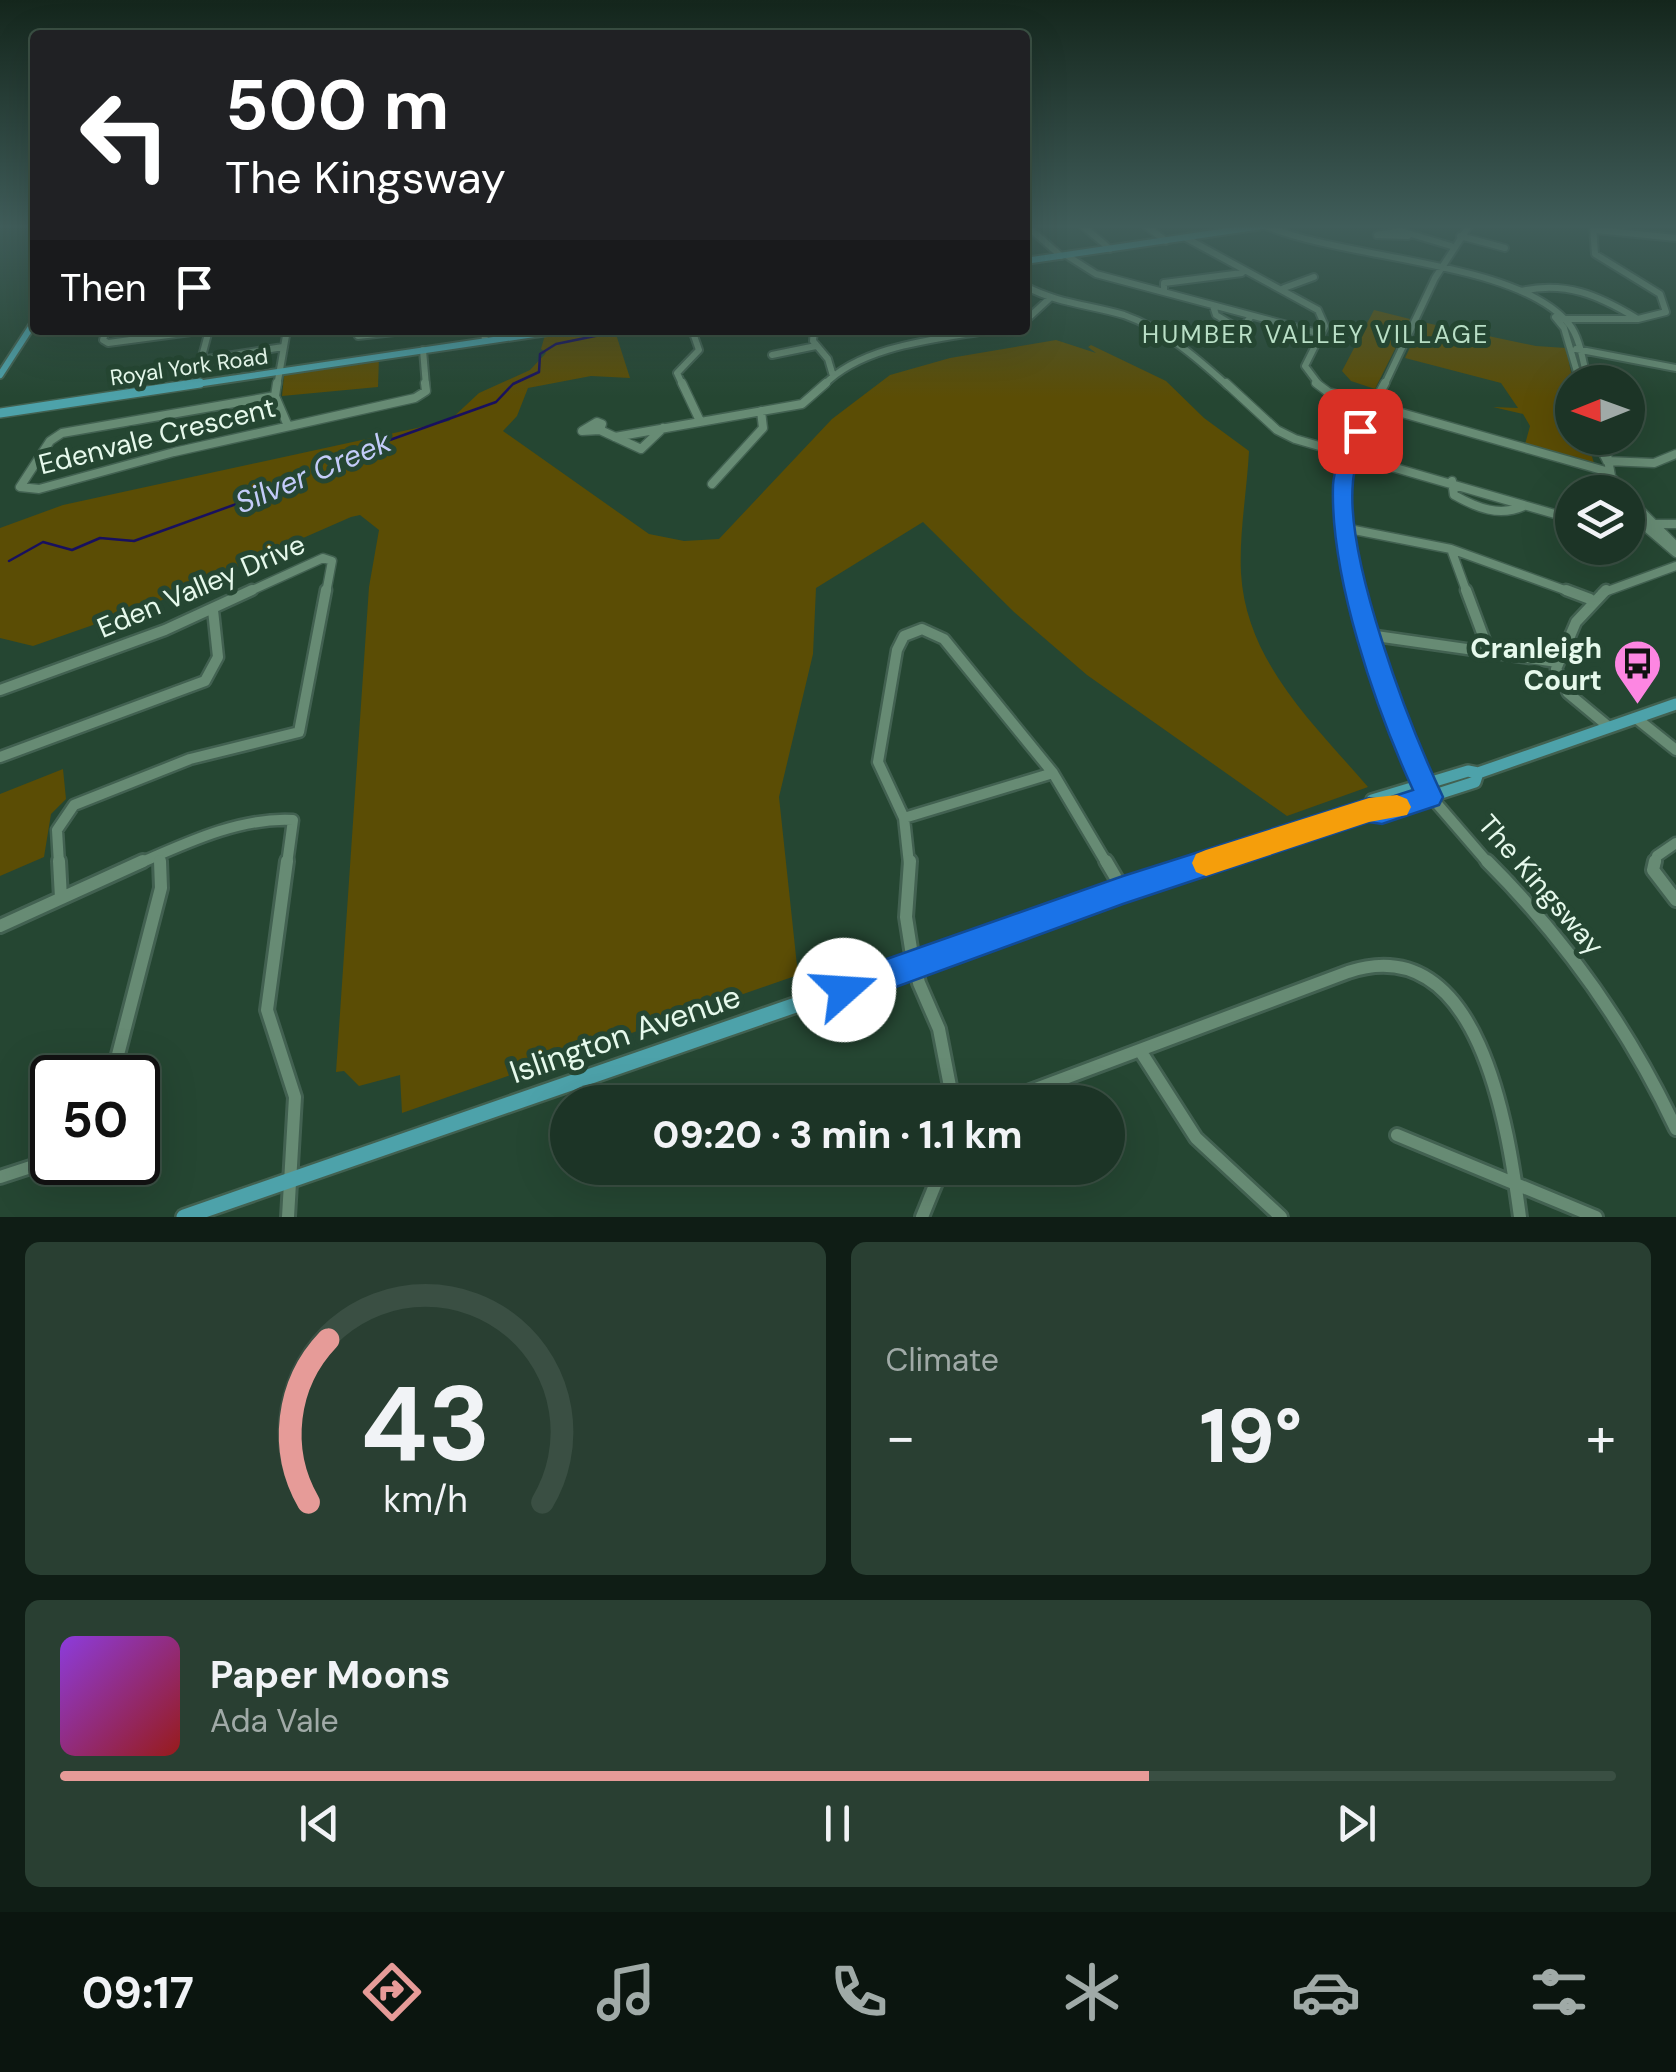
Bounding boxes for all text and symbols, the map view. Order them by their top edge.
text: 500 m [225,60,449,151]
icon: left [60,70,190,200]
text: The Kingsway [225,148,506,207]
icon: arrive [167,260,222,315]
text: Then [60,263,147,313]
district label: HUMBER VALLEY VILLAGE [1142,318,1490,351]
street label: Royal York Road [108,342,270,392]
north arrow [1555,365,1645,455]
map controls [1555,365,1645,565]
street label: Edenvale Crescent [35,389,279,483]
pin [1318,389,1403,474]
icon: arrive [1333,404,1388,459]
water label: Silver Creek [229,421,397,522]
button: layers [1555,475,1645,565]
street label: Eden Valley Drive [91,526,311,646]
place label: Cranleigh Court [1470,630,1602,699]
bus stop icon: Cranleigh Court [1611,638,1663,706]
street label: The Kingsway [1470,807,1612,963]
position arrow [792,938,896,1042]
street label: Islington Avenue [504,975,746,1093]
speed limit sign: 50 [30,1055,160,1185]
text: 09:20 · 3 min · 1.1 km [653,1110,1022,1160]
text: Climate [886,1339,999,1381]
text: 43 [360,1357,490,1492]
text: 19° [1199,1388,1302,1485]
text: − [886,1401,916,1473]
text: + [1586,1401,1616,1473]
text: km/h [383,1477,467,1523]
text: Paper Moons [210,1650,450,1700]
text: Ada Vale [210,1700,339,1742]
icon: previous [292,1796,347,1851]
icon: pause [810,1796,865,1851]
icon: next [1329,1796,1384,1851]
icon: directions [357,1957,427,2027]
icon: music [591,1957,661,2027]
icon: phone [824,1957,894,2027]
icon: climate [1057,1957,1127,2027]
icon: car [1291,1957,1361,2027]
icon: filters [1524,1957,1594,2027]
text: 09:17 [82,1963,194,2022]

